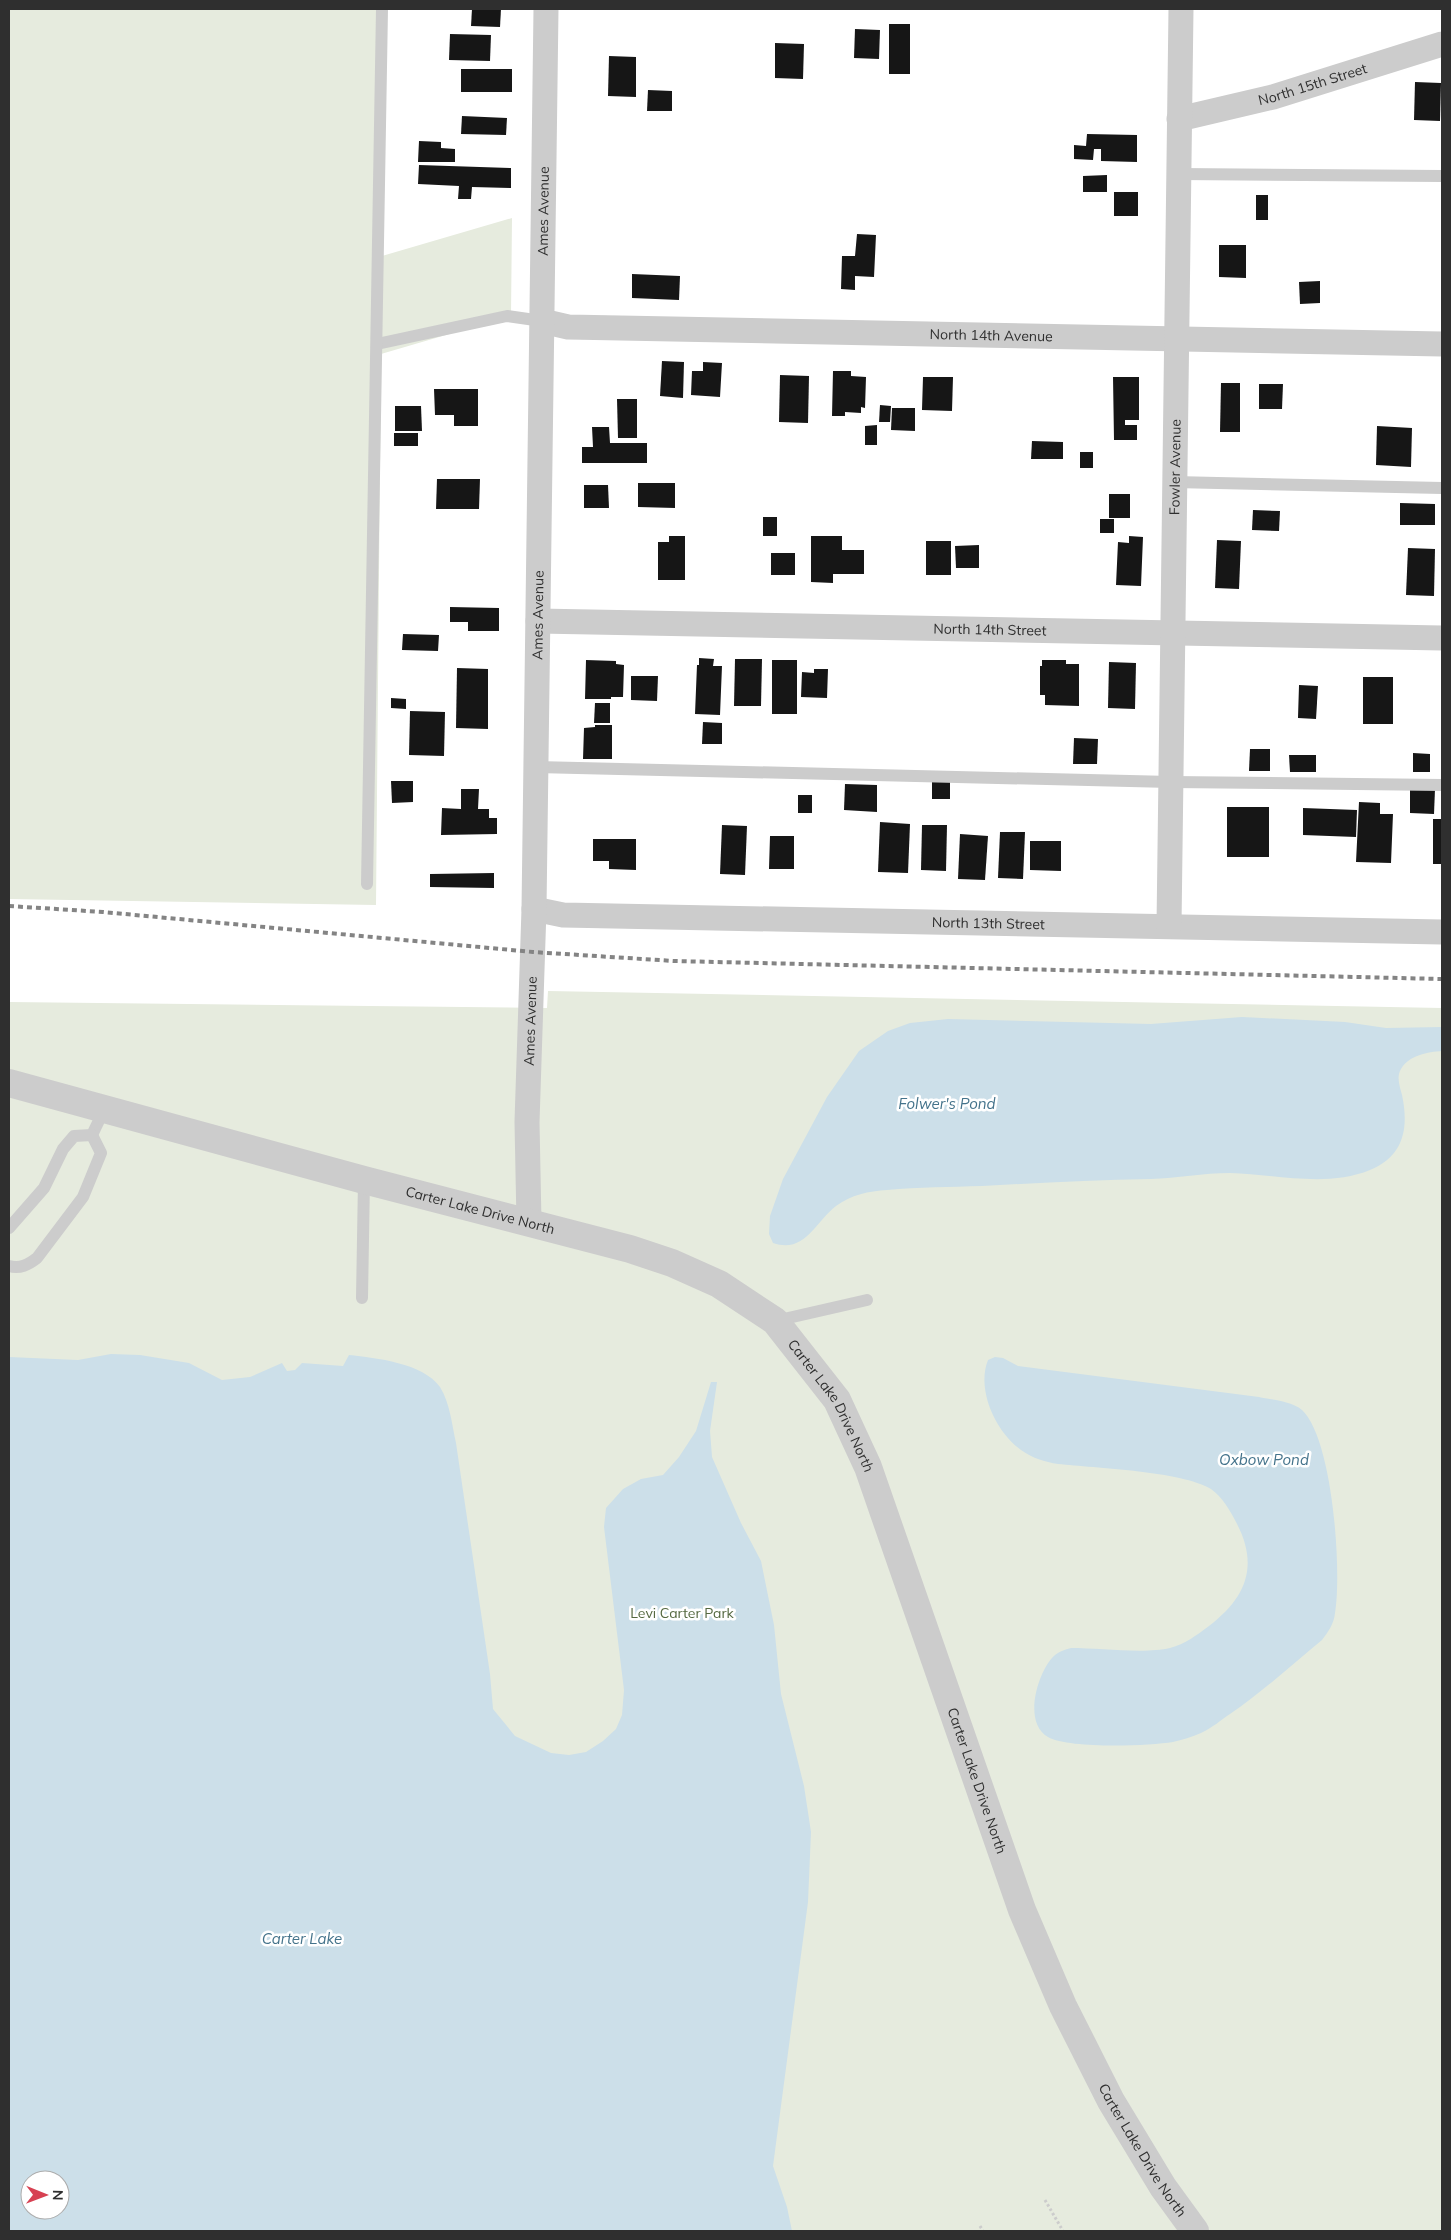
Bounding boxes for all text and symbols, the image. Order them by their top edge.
street label: North 15th Street [1256,59,1369,109]
street label: Ames Avenue [534,166,553,256]
street label: North 14th Avenue [930,325,1053,345]
street label: Fowler Avenue [1165,419,1185,515]
street label: Ames Avenue [528,570,548,660]
street label: North 14th Street [933,619,1047,640]
street label: North 13th Street [932,913,1045,933]
street label: Ames Avenue [520,976,541,1066]
water label: Folwer's Pond [898,1094,996,1113]
street label: Carter Lake Drive North [404,1182,557,1238]
street label: Carter Lake Drive North [784,1336,878,1474]
water label: Oxbow Pond [1219,1450,1309,1469]
park label: Levi Carter Park [630,1604,734,1622]
street label: Carter Lake Drive North [943,1705,1011,1856]
water label: Carter Lake [262,1929,342,1948]
street label: Carter Lake Drive North [1095,2080,1191,2220]
north arrow [20,2170,70,2220]
text: N [49,2190,67,2201]

